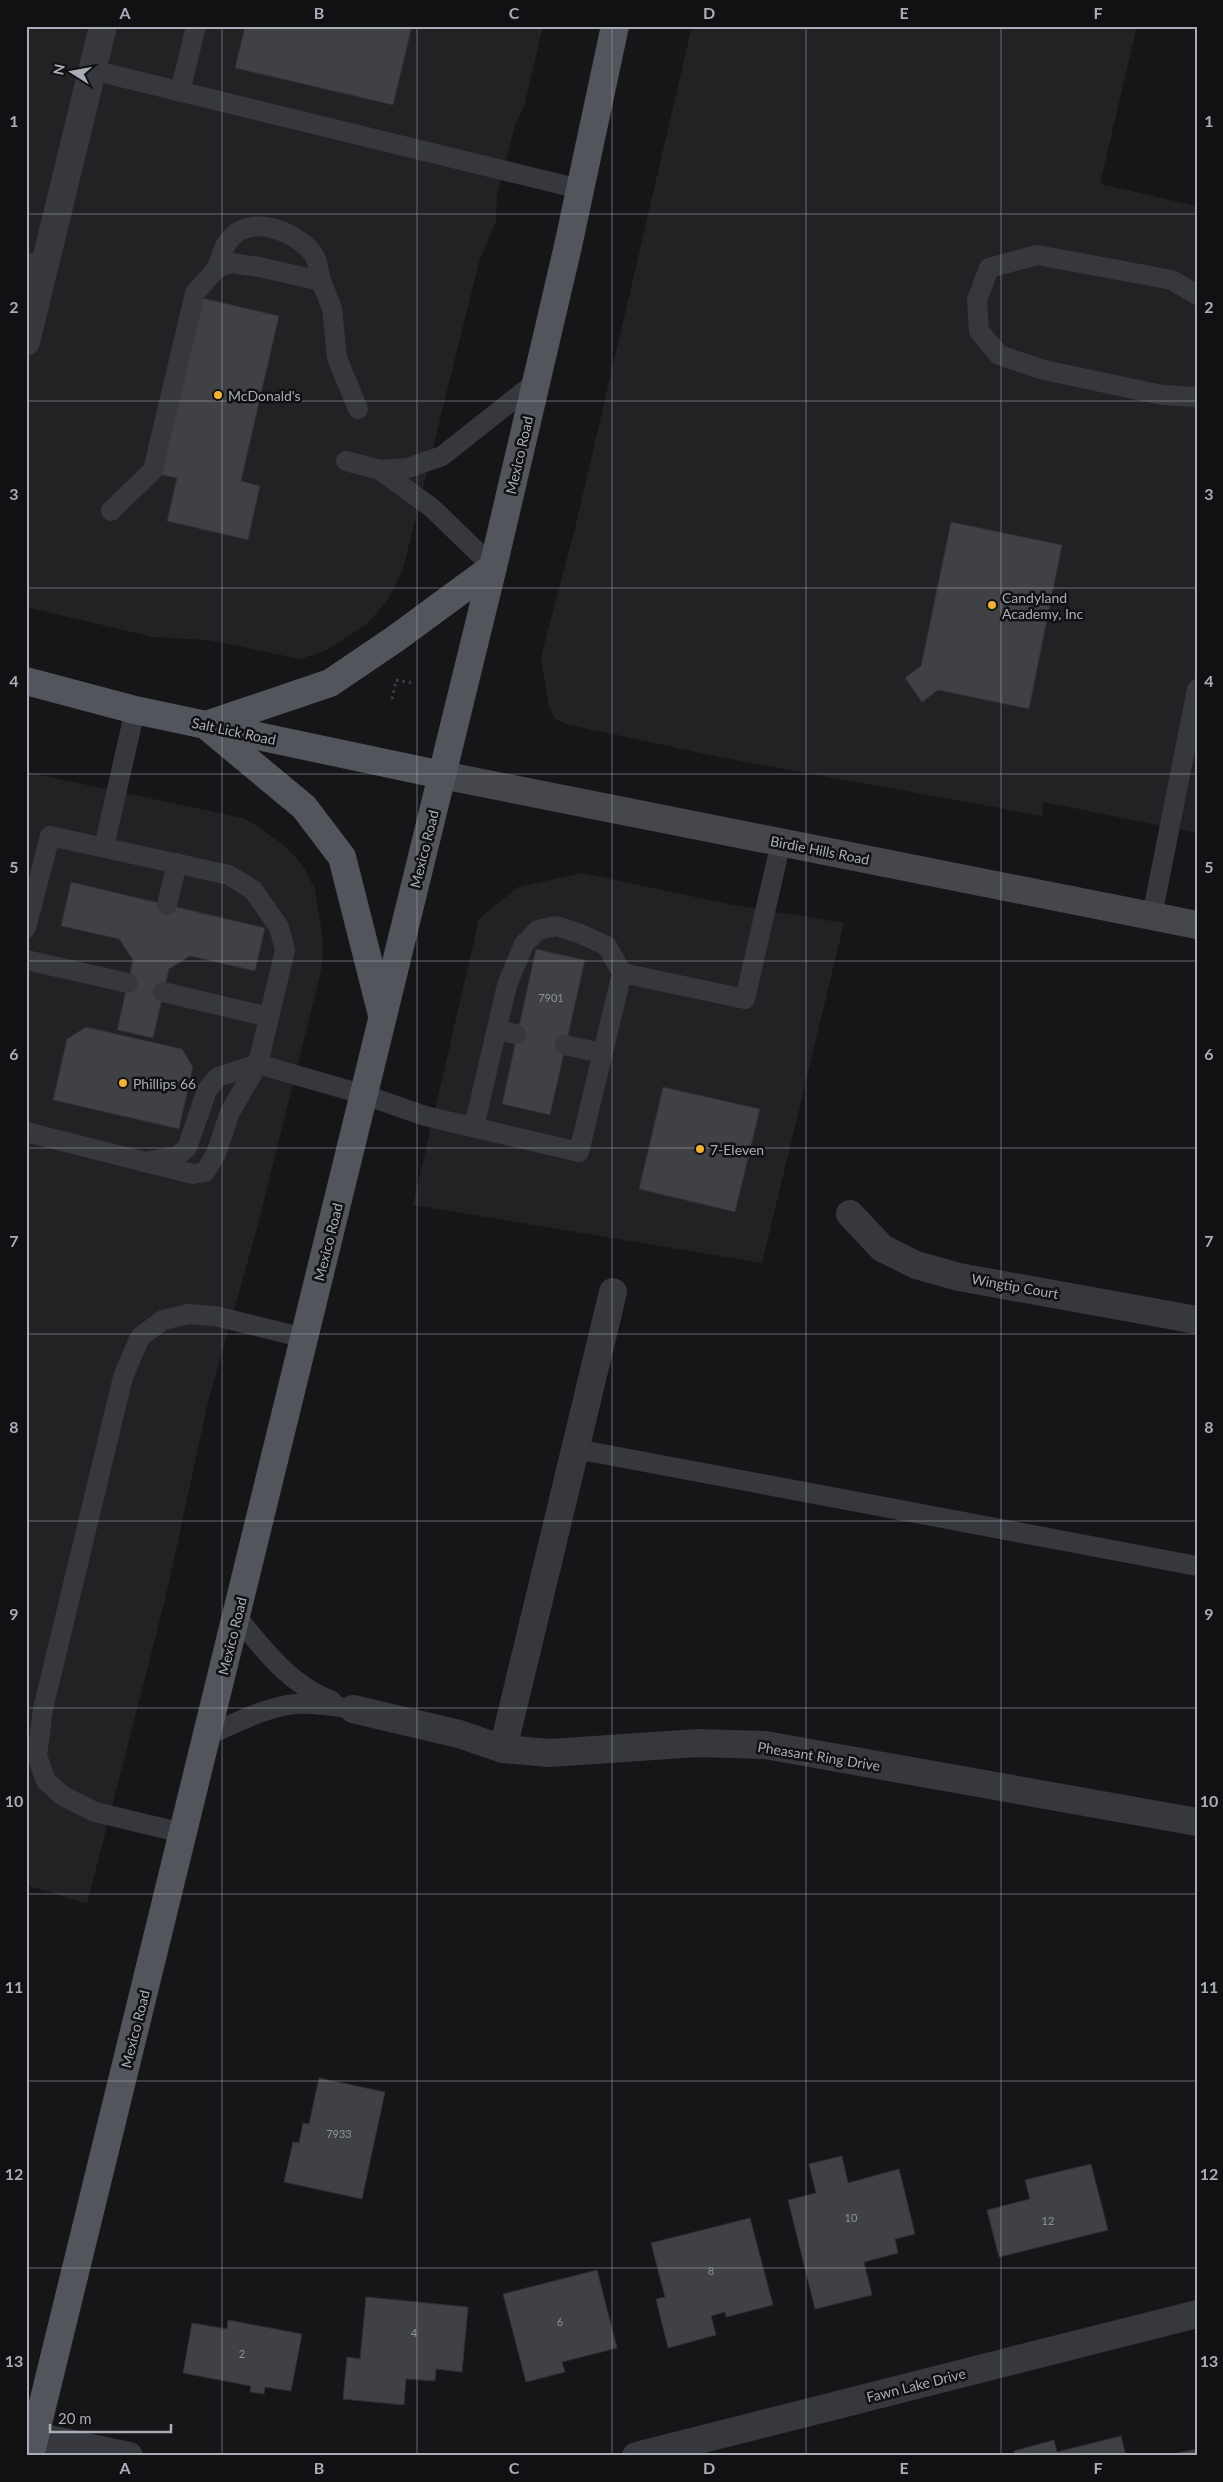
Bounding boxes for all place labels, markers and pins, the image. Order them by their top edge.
place label: McDonald's [228,387,301,404]
marker: McDonald's [212,389,224,401]
place label: Candyland Academy, Inc [1002,589,1084,622]
marker: Candyland Academy, Inc [986,599,998,611]
place label: Phillips 66 [133,1075,196,1092]
marker: Phillips 66 [117,1077,129,1089]
place label: 7-Eleven [710,1141,764,1158]
marker: 7-Eleven [694,1143,706,1155]

